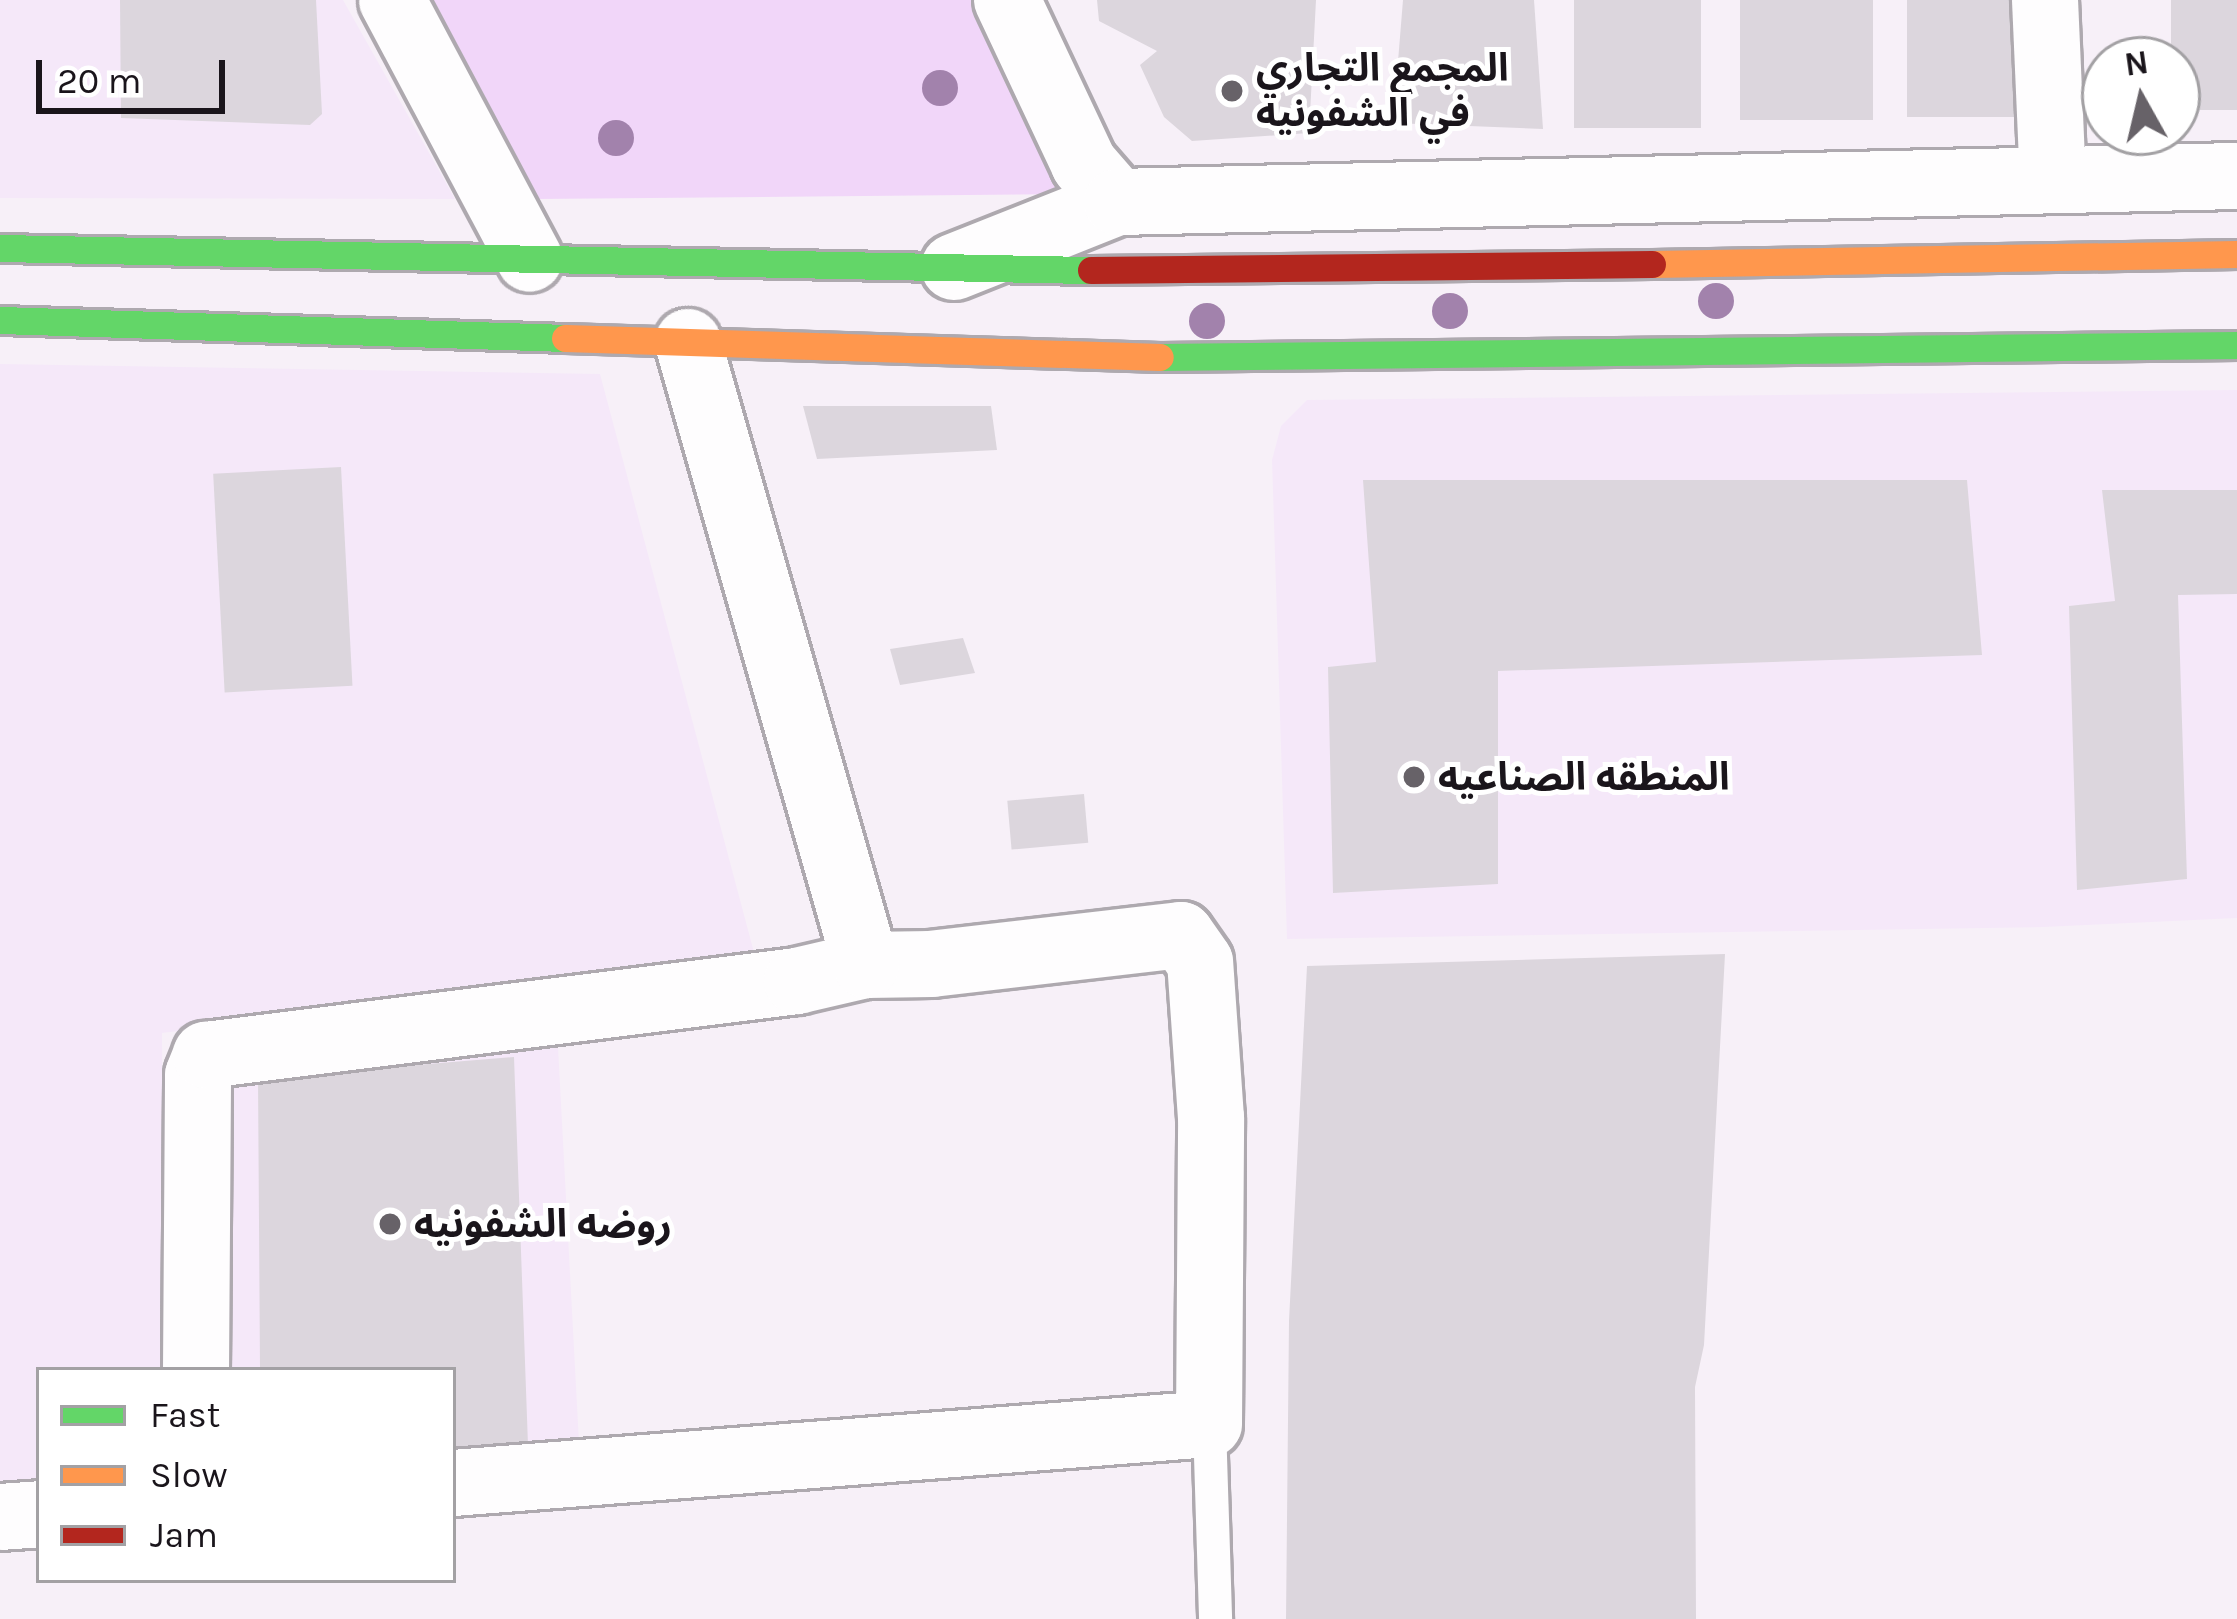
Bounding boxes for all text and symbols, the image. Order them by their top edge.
scale bar [42,36,231,110]
north arrow [2081,36,2201,156]
text: N [2122,43,2151,84]
place label: المجمع التجاري في الشفونيه [1256,46,1509,137]
text: 20 m [57,60,141,102]
marker: المجمع التجاري في الشفونيه [1219,78,1245,104]
place label: المنطقه الصناعيه [1438,754,1730,800]
marker: المنطقه الصناعيه [1401,764,1427,790]
place label: روضه الشفونيه [414,1201,672,1247]
marker: روضه الشفونيه [377,1211,403,1237]
legend [36,1367,456,1583]
text: Fast [150,1394,220,1436]
text: Slow [150,1454,228,1496]
text: Jam [150,1514,218,1556]

